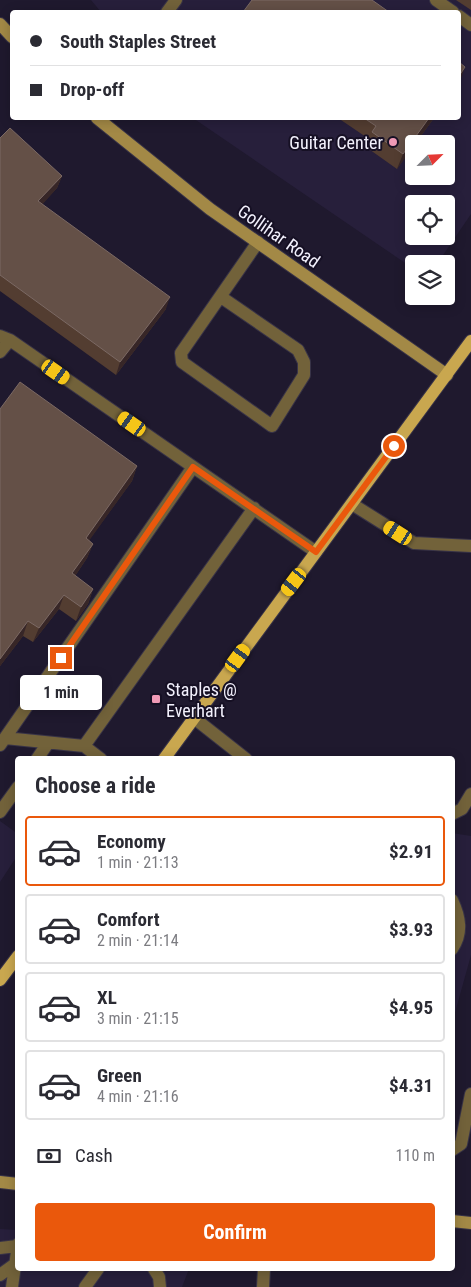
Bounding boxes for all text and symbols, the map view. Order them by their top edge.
text: South Staples Street [60,30,216,53]
text: Drop-off [60,78,124,101]
place label: Guitar Center [289,132,384,153]
north arrow [405,135,455,185]
map controls [405,135,455,305]
marker: Guitar Center [387,136,399,148]
button: locate [405,195,455,245]
street label: Gollihar Road [234,200,324,272]
button: layers [405,255,455,305]
car [39,357,72,387]
car [115,409,148,439]
route start [383,435,405,457]
car [381,519,414,547]
car [278,566,309,598]
car [223,641,252,675]
route end [50,647,72,669]
callout: 1 min [20,676,102,710]
place label: Staples @ Everhart [166,679,237,721]
text: 1 min [43,683,79,702]
marker: Staples @ Everhart [150,693,162,705]
text: Choose a ride [35,773,156,798]
icon: car [37,829,82,874]
text: Economy [97,830,166,853]
text: $2.91 [389,840,433,863]
text: 1 min · 21:13 [97,853,179,872]
icon: car [37,907,82,952]
text: Comfort [97,908,160,931]
text: $3.93 [389,918,433,941]
text: 2 min · 21:14 [97,931,179,950]
icon: car [37,985,82,1030]
text: XL [97,986,117,1009]
text: $4.95 [389,996,433,1019]
text: 3 min · 21:15 [97,1009,179,1028]
icon: car [37,1063,82,1108]
text: Green [97,1064,142,1087]
text: $4.31 [389,1074,433,1097]
text: 4 min · 21:16 [97,1087,179,1106]
icon: cash [35,1142,63,1170]
text: Cash [75,1144,113,1167]
text: 110 m [396,1146,435,1165]
button: Confirm [35,1203,435,1261]

